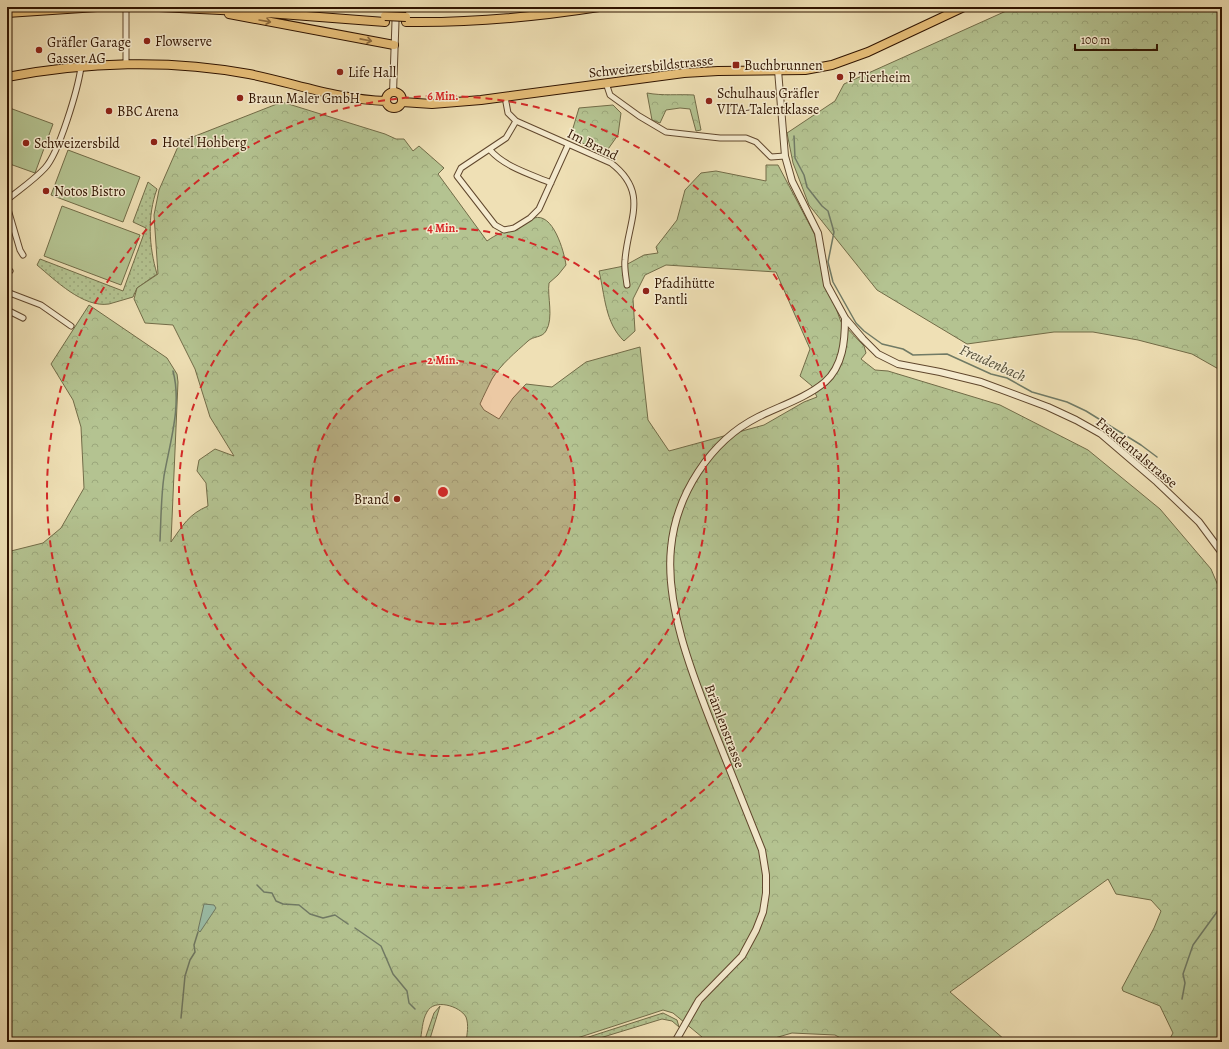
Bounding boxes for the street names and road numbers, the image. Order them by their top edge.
street label: Schweizersbildstrasse [588,50,714,82]
street label: Im Brand [564,124,622,165]
street label: Freudentalstrasse [1092,412,1182,492]
street label: Brämlenstrasse [700,681,749,771]

